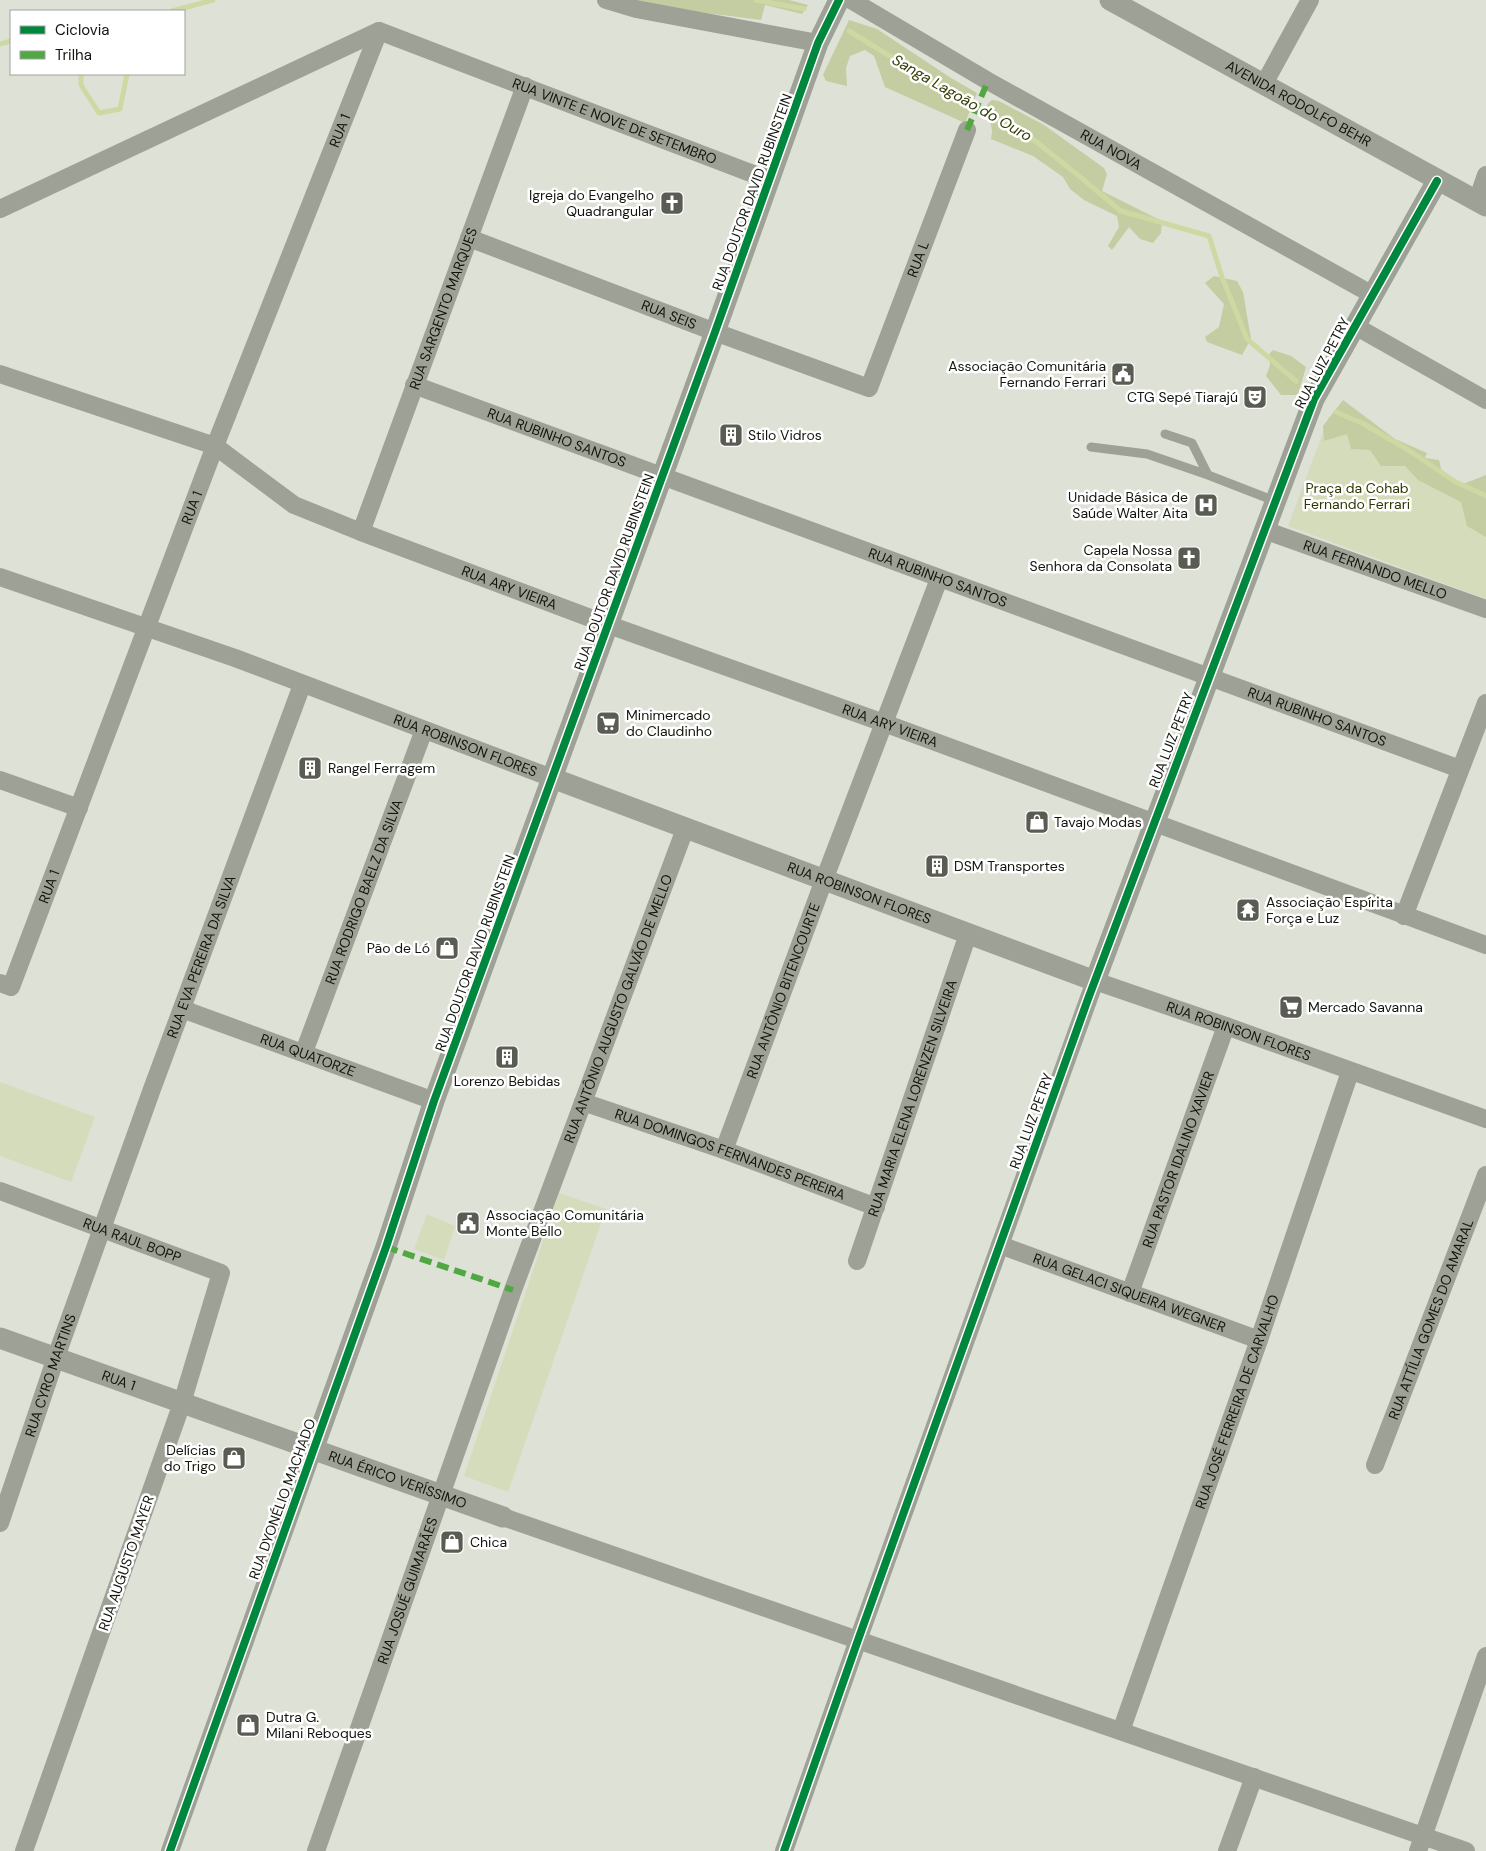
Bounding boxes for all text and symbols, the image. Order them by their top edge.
legend [10,10,185,75]
text: Ciclovia [55,20,109,40]
text: Trilha [55,45,92,65]
water label: Sanga Lagoão do Ouro [889,50,1035,146]
street label: AVENIDA RODOLFO BEHR [1223,56,1375,150]
street label: RUA VINTE E NOVE DE SETEMBRO [510,74,720,168]
street label: RUA DOUTOR DAVID RUBINSTEIN [708,91,796,293]
street label: RUA 1 [325,111,354,150]
street label: RUA NOVA [1077,125,1145,174]
place label: Igreja do Evangelho Quadrangular [529,186,654,220]
church icon: Igreja do Evangelho Quadrangular [659,190,685,216]
street label: RUA SARGENTO MARQUES [405,225,481,392]
street label: RUA L [903,238,933,280]
street label: RUA SEIS [639,296,699,333]
street label: RUA LUIZ PETRY [1290,314,1354,412]
place label: Associação Comunitária Fernando Ferrari [948,357,1106,391]
public building icon: Associação Comunitária Fernando Ferrari [1110,361,1136,387]
theatre icon: CTG Sepé Tiarajú [1242,384,1268,410]
place label: CTG Sepé Tiarajú [1127,388,1238,406]
street label: RUA RUBINHO SANTOS [485,404,629,471]
building icon: Stilo Vidros [718,422,744,448]
place label: Stilo Vidros [748,426,822,444]
street label: RUA DOUTOR DAVID RUBINSTEIN [570,471,658,673]
park label: Praça da Cohab Fernando Ferrari [1304,479,1410,513]
street label: RUA 1 [177,488,206,527]
place label: Unidade Básica de Saúde Walter Aita [1068,488,1188,522]
hospital icon: Unidade Básica de Saúde Walter Aita [1193,492,1219,518]
street label: RUA FERNANDO MELLO [1301,536,1450,603]
place label: Capela Nossa Senhora da Consolata [1030,541,1172,575]
street label: RUA RUBINHO SANTOS [866,544,1010,611]
church icon: Capela Nossa Senhora da Consolata [1176,545,1202,571]
street label: RUA ARY VIEIRA [459,562,560,614]
street label: RUA RUBINHO SANTOS [1245,683,1389,750]
street label: RUA LUIZ PETRY [1145,690,1197,790]
street label: RUA ARY VIEIRA [840,700,941,751]
place label: Minimercado do Claudinho [626,706,712,740]
street label: RUA ROBINSON FLORES [391,710,540,781]
supermarket icon: Minimercado do Claudinho [595,710,621,736]
building icon: Rangel Ferragem [297,755,323,781]
place label: Rangel Ferragem [328,759,435,777]
street label: RUA RODRIGO BAELZ DA SILVA [321,797,406,987]
shop icon: Tavajo Modas [1024,809,1050,835]
place label: Tavajo Modas [1054,813,1142,831]
street label: RUA DOUTOR DAVID RUBINSTEIN [431,852,519,1054]
building icon: DSM Transportes [924,853,950,879]
place label: DSM Transportes [954,857,1065,875]
street label: RUA ROBINSON FLORES [785,858,934,928]
street label: RUA 1 [34,867,63,906]
street label: RUA ANTÔNIO AUGUSTO GALVÃO DE MELLO [560,872,676,1145]
street label: RUA EVA PEREIRA DA SILVA [163,873,240,1041]
place label: Associação Espírita Força e Luz [1266,893,1393,927]
temple icon: Associação Espírita Força e Luz [1235,897,1261,923]
street label: RUA ANTÔNIO BITENCOURTE [742,900,824,1081]
shop icon: Pão de Ló [434,935,460,961]
place label: Pão de Ló [367,939,430,957]
street label: RUA MARIA ELENA LORENZEN SILVEIRA [864,977,961,1219]
supermarket icon: Mercado Savanna [1278,994,1304,1020]
street label: RUA ROBINSON FLORES [1164,997,1313,1065]
place label: Mercado Savanna [1308,998,1423,1016]
street label: RUA QUATORZE [258,1029,358,1081]
building icon: Lorenzo Bebidas [494,1044,520,1070]
street label: RUA PASTOR IDALINO XAVIER [1138,1069,1218,1250]
street label: RUA LUIZ PETRY [1005,1071,1057,1171]
place label: Lorenzo Bebidas [454,1072,560,1090]
street label: RUA DOMINGOS FERNANDES PEREIRA [612,1104,848,1204]
place label: Associação Comunitária Monte Bello [486,1206,644,1240]
public building icon: Associação Comunitária Monte Bello [455,1210,481,1236]
street label: RUA RAUL BOPP [81,1214,184,1266]
street label: RUA ATTÍLIA GOMES DO AMARAL [1384,1216,1477,1422]
street label: RUA GELACI SIQUEIRA WEGNER [1031,1249,1228,1336]
street label: RUA JOSÉ FERREIRA DE CARVALHO [1191,1292,1283,1511]
street label: RUA CYRO MARTINS [21,1311,80,1439]
street label: RUA 1 [99,1366,138,1395]
street label: RUA DYONÉLIO MACHADO [244,1416,320,1582]
place label: Delícias do Trigo [164,1441,216,1475]
shop icon: Delícias do Trigo [221,1445,247,1471]
street label: RUA ÉRICO VERÍSSIMO [326,1447,469,1512]
street label: RUA AUGUSTO MAYER [94,1493,158,1633]
street label: RUA JOSUÉ GUIMARÃES [373,1515,442,1667]
shop icon: Chica [439,1529,465,1555]
place label: Chica [470,1533,507,1551]
place label: Dutra G. Milani Reboques [266,1708,372,1742]
shop icon: Dutra G. Milani Reboques [235,1712,261,1738]

